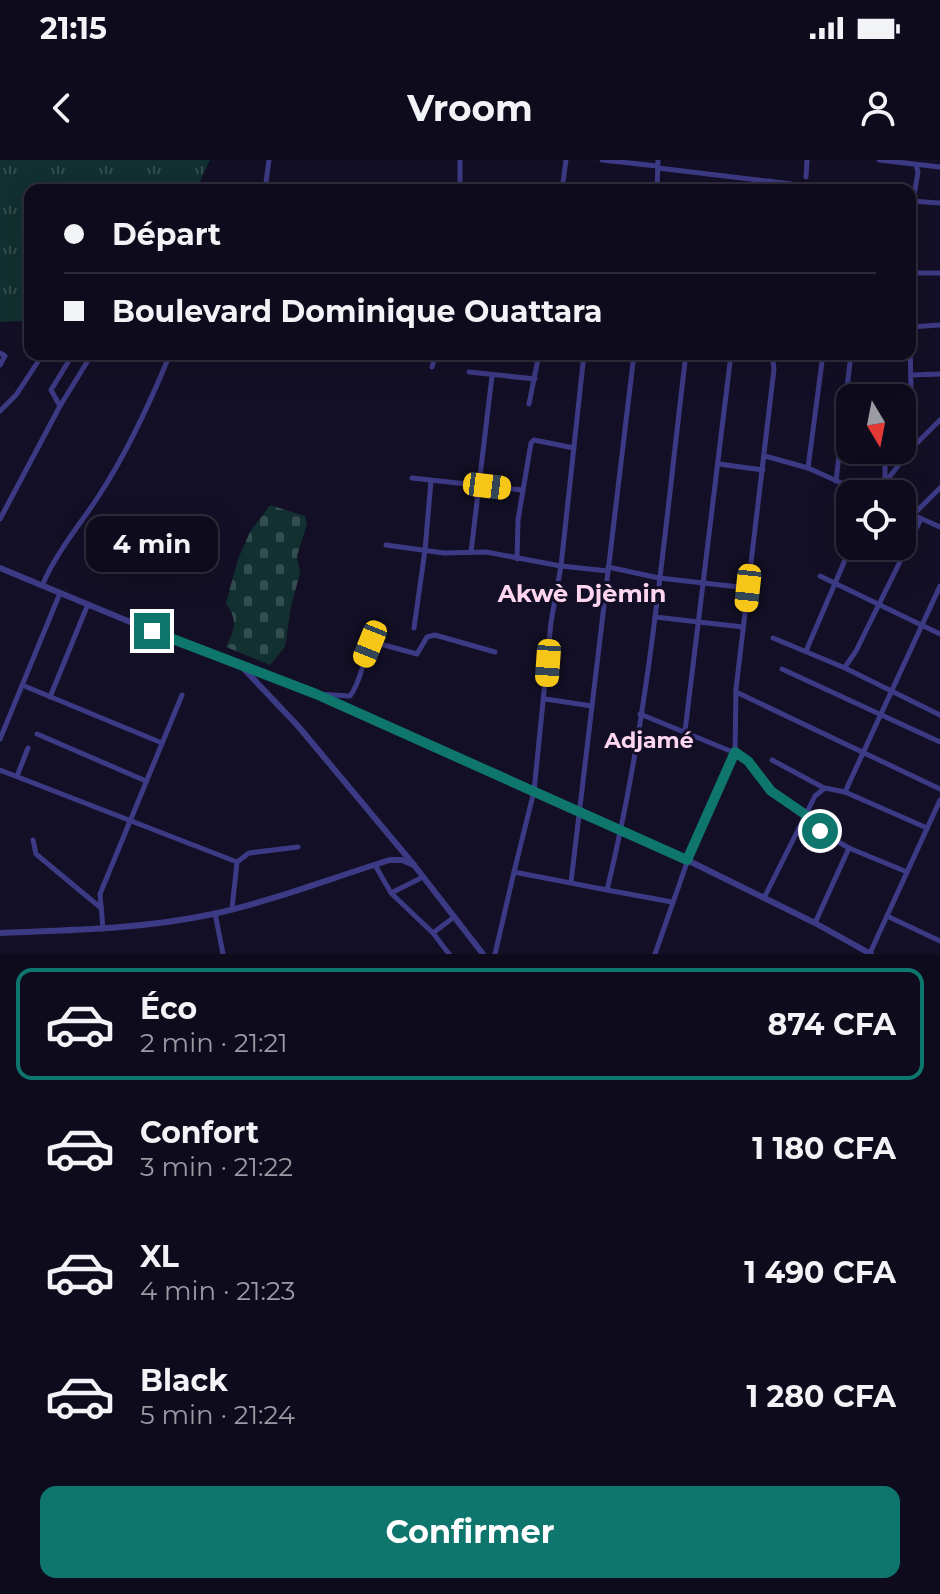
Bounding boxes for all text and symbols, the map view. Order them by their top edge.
text: 21:15 [40,10,107,47]
icon: back [40,86,84,130]
text: Vroom [407,86,533,130]
icon: person [856,86,900,130]
text: Départ [112,216,221,253]
text: Boulevard Dominique Ouattara [112,293,602,330]
north arrow [836,384,916,464]
map controls [836,384,916,560]
car [462,471,512,501]
button: locate [836,480,916,560]
callout: 4 min [86,515,218,571]
text: 4 min [113,528,191,560]
car [734,563,762,613]
district label: Akwè Djèmin [497,579,666,608]
route end [134,613,170,649]
car [350,617,390,671]
car [534,638,562,688]
district label: Adjamé [603,727,694,754]
route start [802,813,838,849]
icon: car [44,988,116,1060]
text: Éco [140,990,197,1027]
text: 874 CFA [767,1006,896,1043]
text: 2 min · 21:21 [140,1027,288,1059]
icon: car [44,1112,116,1184]
text: Confort [140,1114,259,1151]
text: 1 180 CFA [752,1130,896,1167]
text: 3 min · 21:22 [140,1151,293,1183]
icon: car [44,1236,116,1308]
text: XL [140,1238,179,1275]
text: 1 490 CFA [744,1254,896,1291]
text: 4 min · 21:23 [140,1275,295,1307]
icon: car [44,1360,116,1432]
text: Black [140,1362,228,1399]
text: 1 280 CFA [746,1378,896,1415]
text: 5 min · 21:24 [140,1399,295,1431]
button: Confirmer [40,1486,900,1578]

